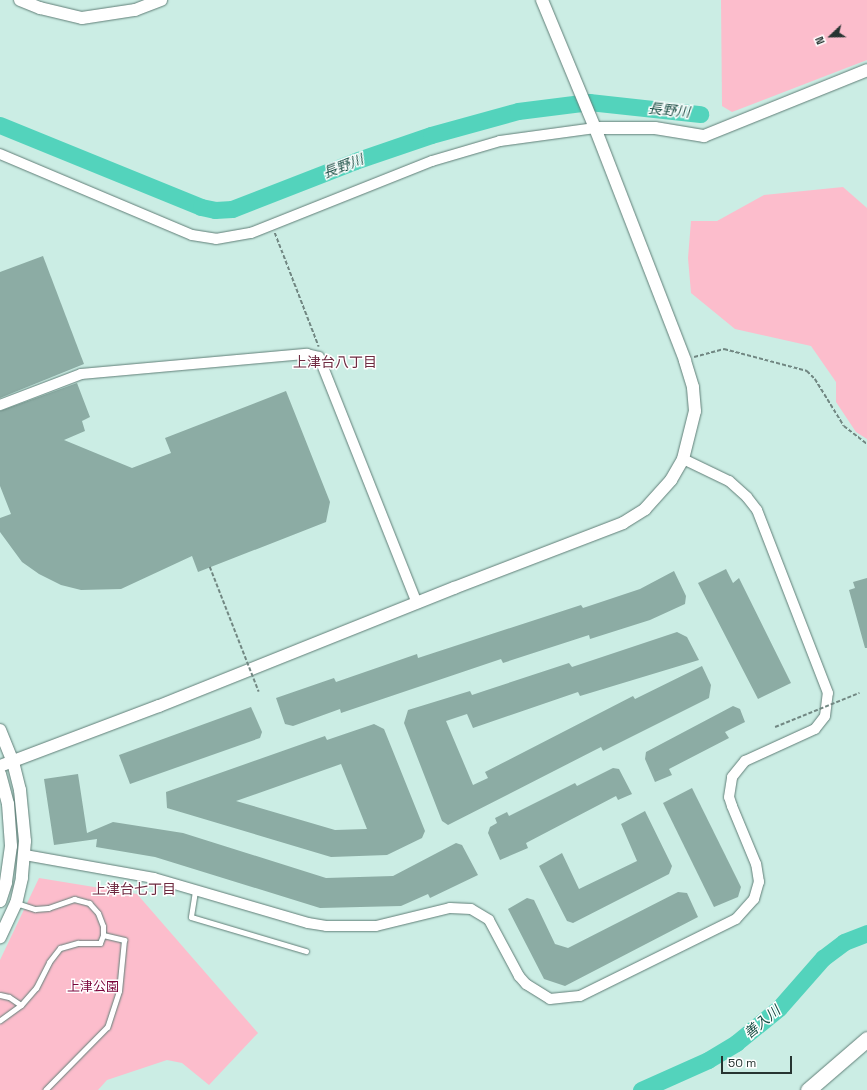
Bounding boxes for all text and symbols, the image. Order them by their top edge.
north arrow [811,16,851,56]
text: N [812,34,828,47]
water label: 長野川 [647,99,691,121]
water label: 長野川 [320,151,366,181]
district label: 上津台八丁目 [293,354,377,370]
district label: 上津台七丁目 [92,881,176,897]
park label: 上津公園 [67,979,119,995]
water label: 善入川 [741,1002,783,1042]
scale bar [723,1048,794,1074]
text: 50 m [728,1055,756,1071]

